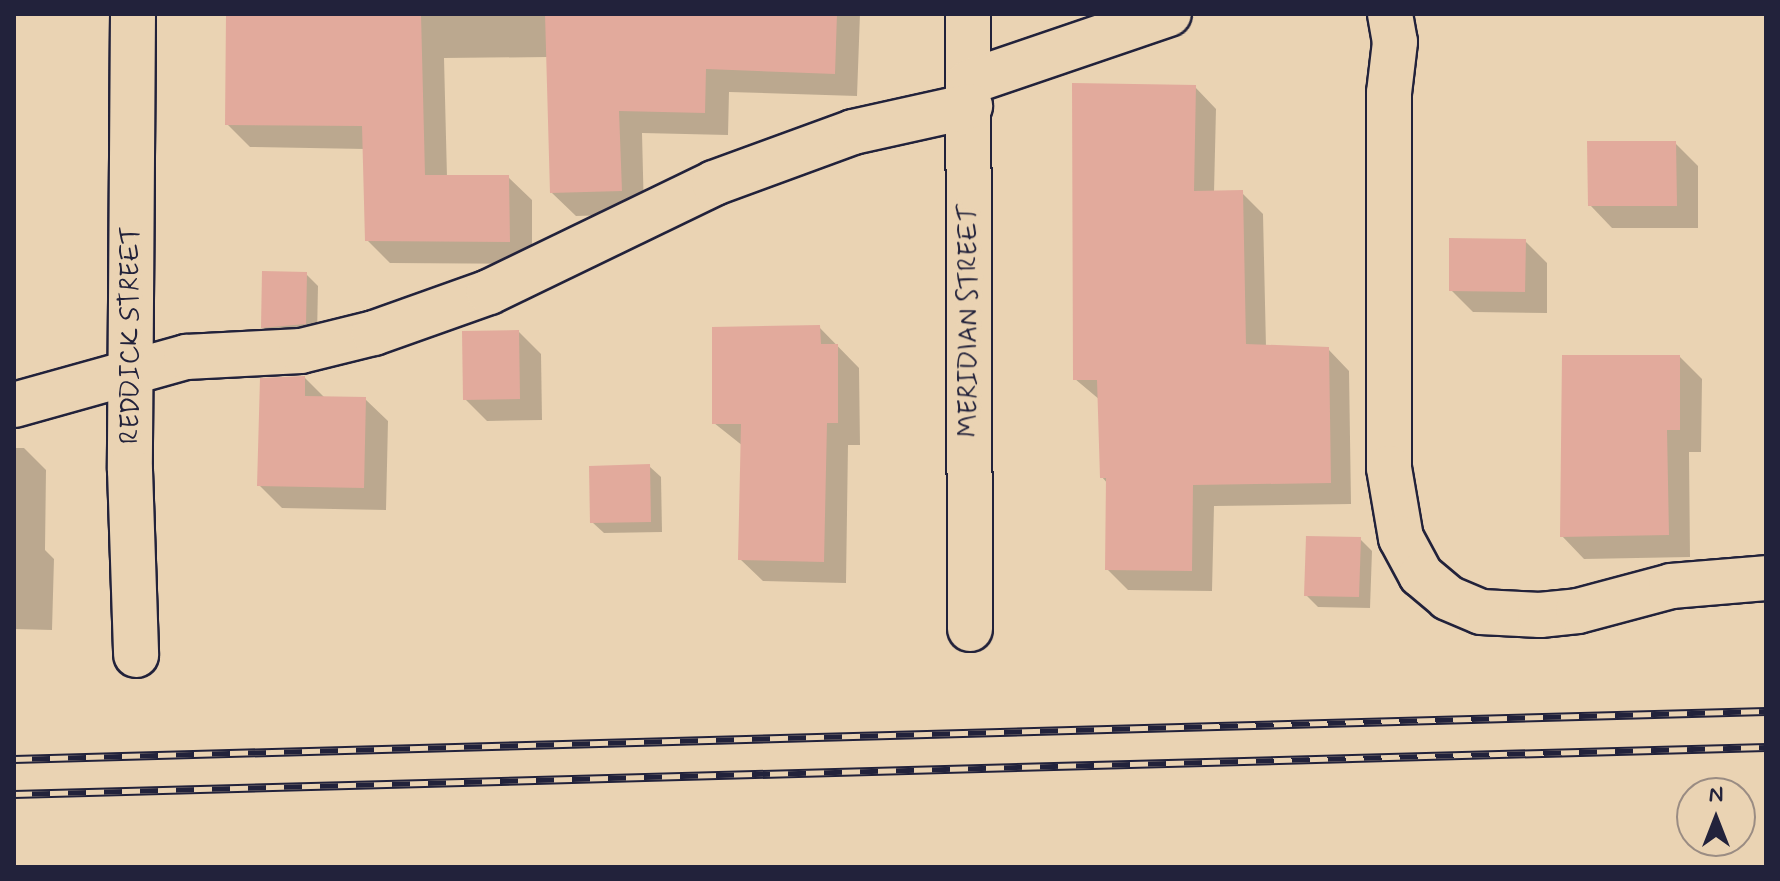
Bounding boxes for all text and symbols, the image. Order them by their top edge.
street label: MERIDIAN STREET [954,204,986,438]
street label: REDDICK STREET [116,225,148,445]
north arrow [1676,777,1756,857]
text: N [1709,781,1723,809]

